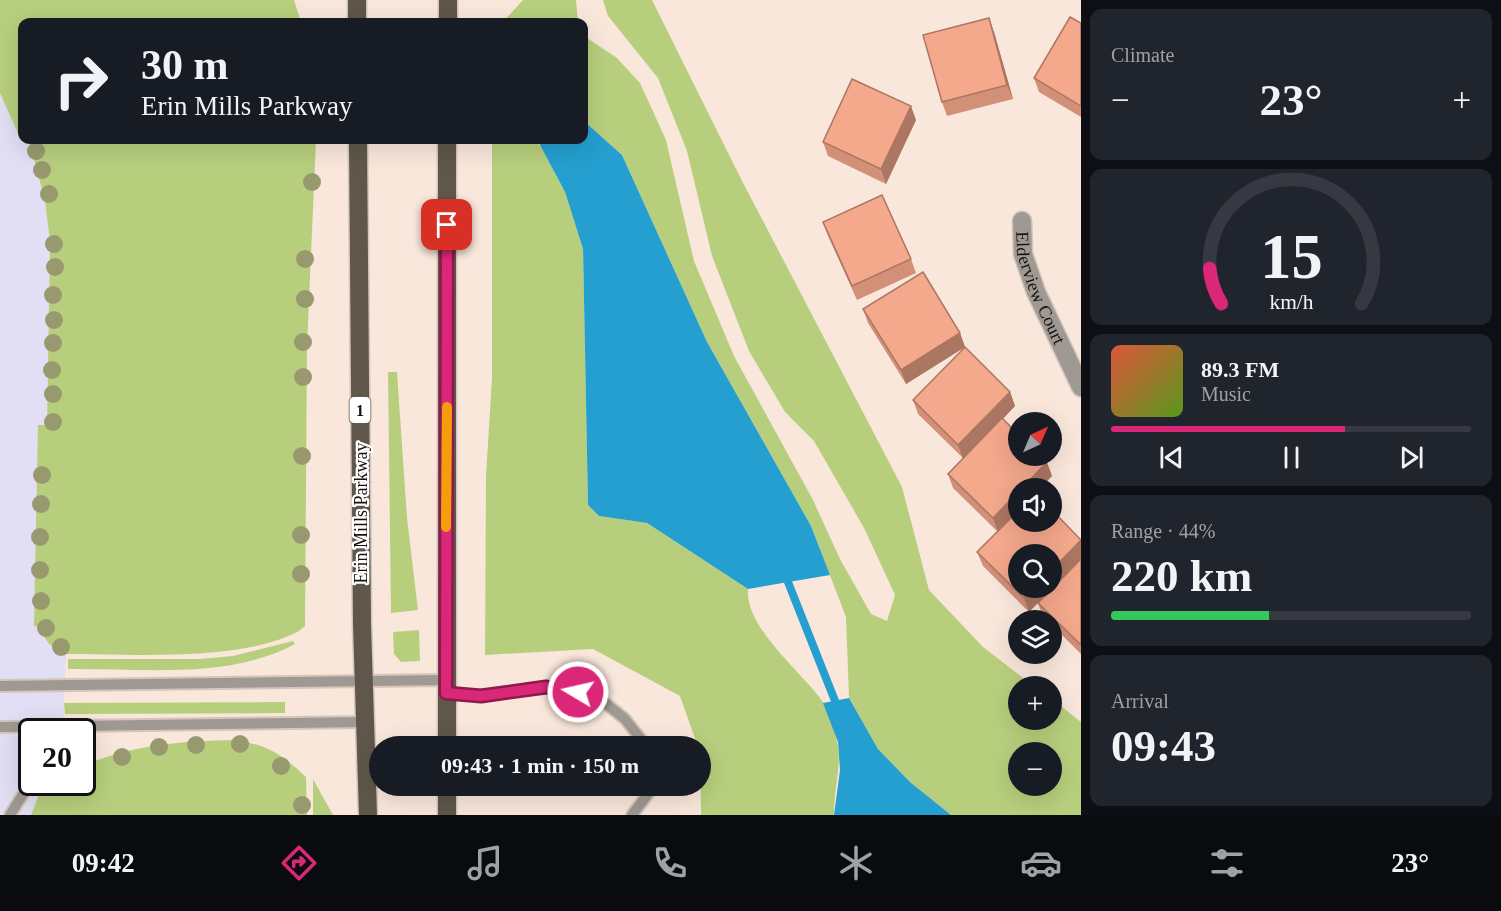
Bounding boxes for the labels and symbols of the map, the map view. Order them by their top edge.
pin [421,199,472,250]
street label: Elderview Court [1012,231,1069,347]
road number: 1 [350,397,370,423]
north arrow [1008,412,1062,466]
street label: Erin Mills Parkway [351,443,371,584]
position arrow [546,660,610,724]
speed limit sign: 20 [18,718,96,796]

